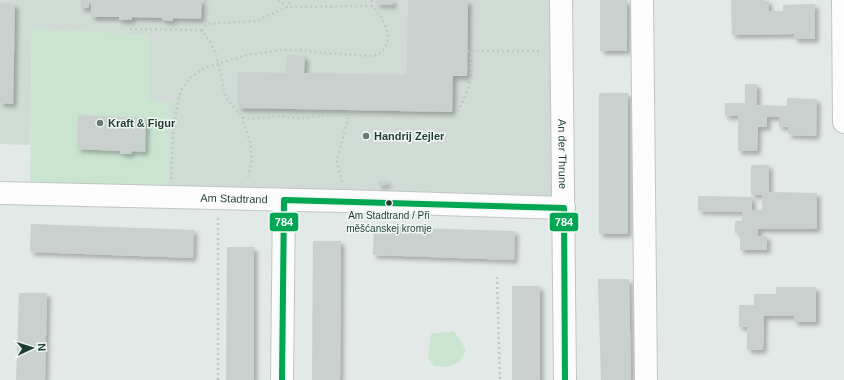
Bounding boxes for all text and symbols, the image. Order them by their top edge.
place label: Kraft & Figur [108,117,176,129]
marker: Kraft & Figur [95,118,105,128]
street label: An der Thrune [556,119,569,189]
place label: Handrij Zejler [374,130,445,142]
marker: Handrij Zejler [361,131,371,141]
street label: Am Stadtrand [200,192,268,205]
marker: Am Stadtrand / Při měšćanskej kromje [384,198,394,208]
place label: Am Stadtrand / Při měšćanskej kromje [346,210,432,234]
line badge: 784 [269,212,299,232]
line badge: 784 [549,212,579,232]
text: 784 [275,216,294,228]
text: 784 [555,216,574,228]
north arrow [12,328,52,368]
text: N [36,343,48,352]

